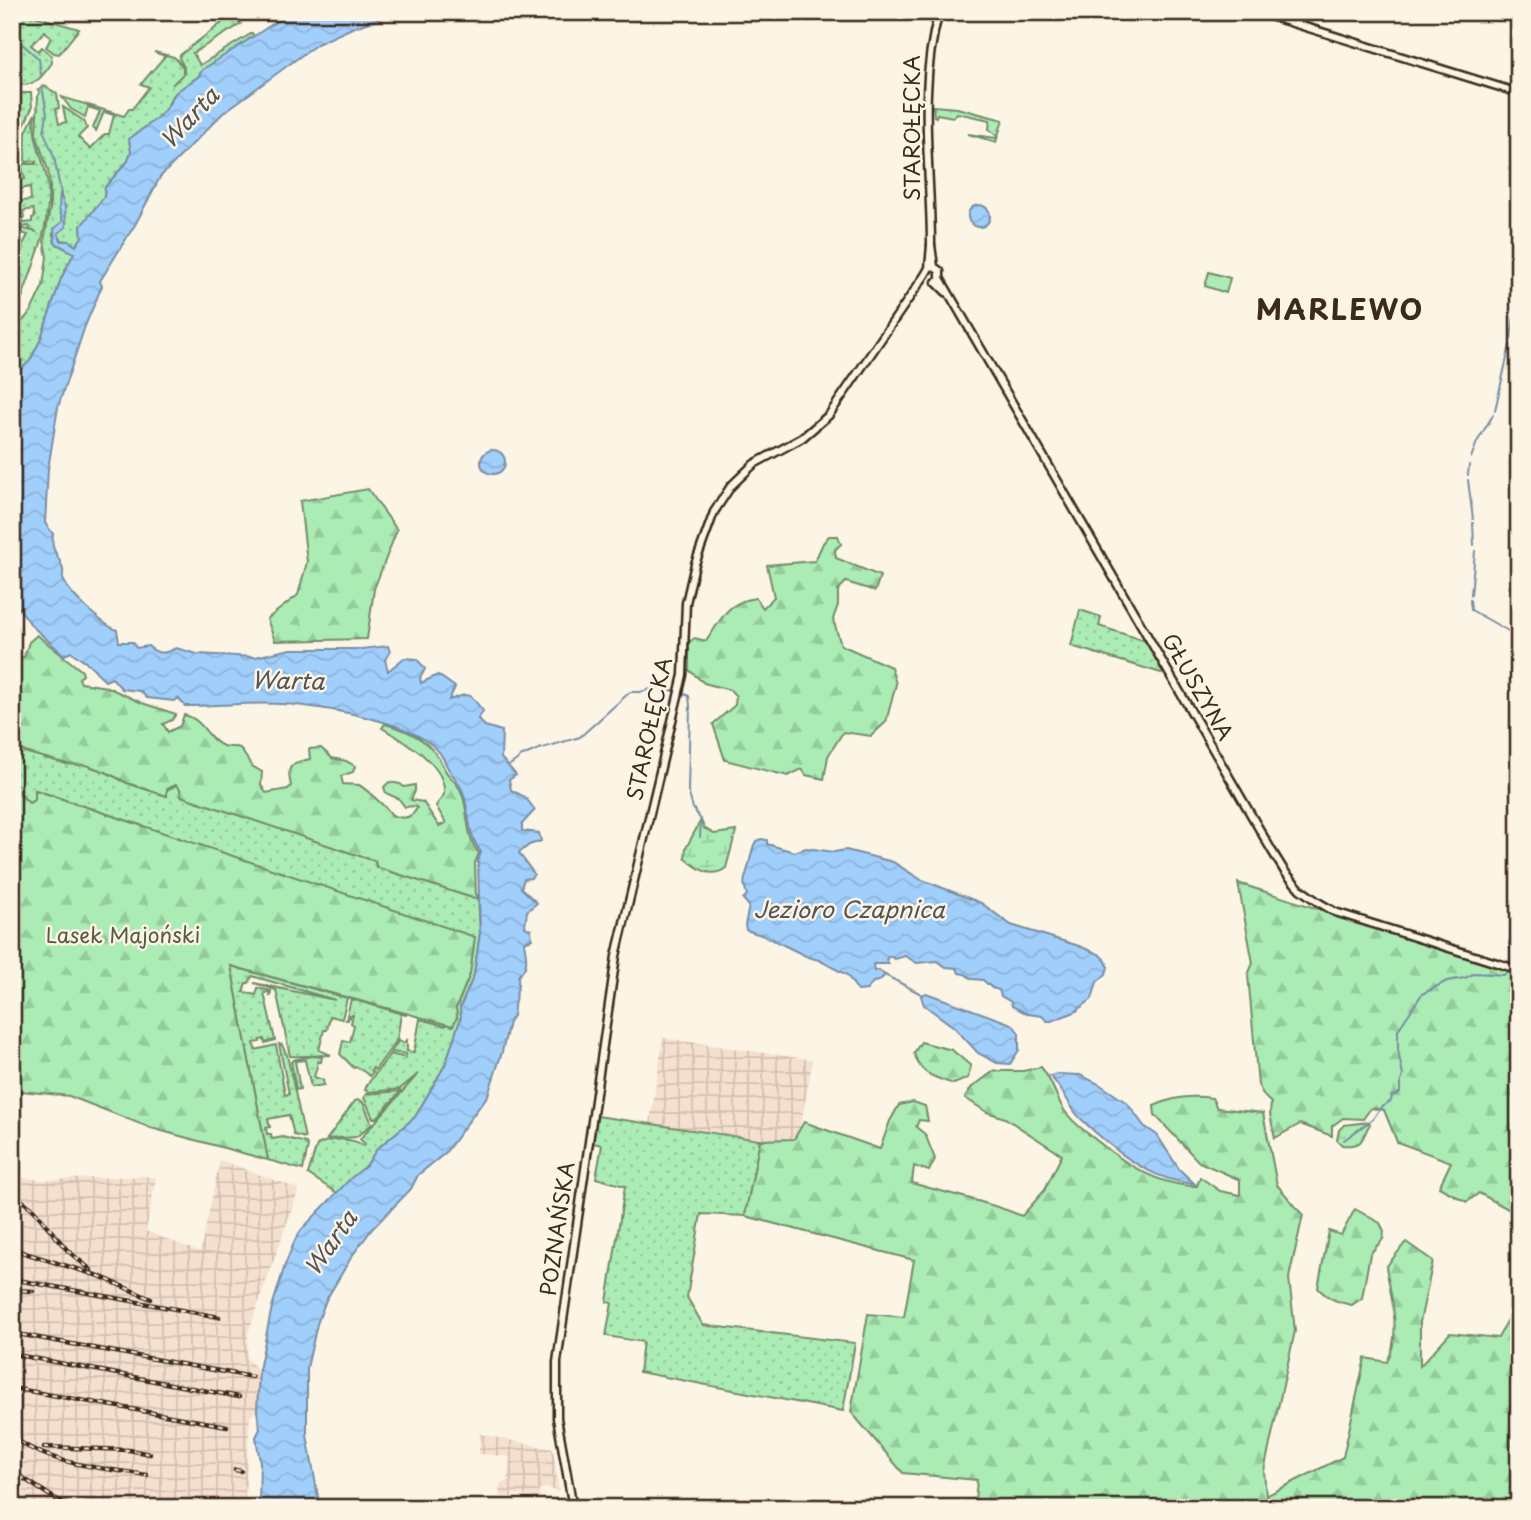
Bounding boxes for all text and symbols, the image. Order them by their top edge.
street label: STAROŁĘCKA [895,55,927,201]
water label: Warta [151,78,227,155]
district label: MARLEWO [1256,287,1424,330]
street label: GŁUSZYNA [1155,626,1242,746]
street label: STAROŁĘCKA [617,654,679,803]
water label: Warta [251,661,325,698]
water label: Jezioro Czapnica [753,891,946,926]
park label: Lasek Majoński [46,918,200,950]
street label: POZNAŃSKA [531,1159,581,1298]
water label: Warta [295,1202,365,1282]

